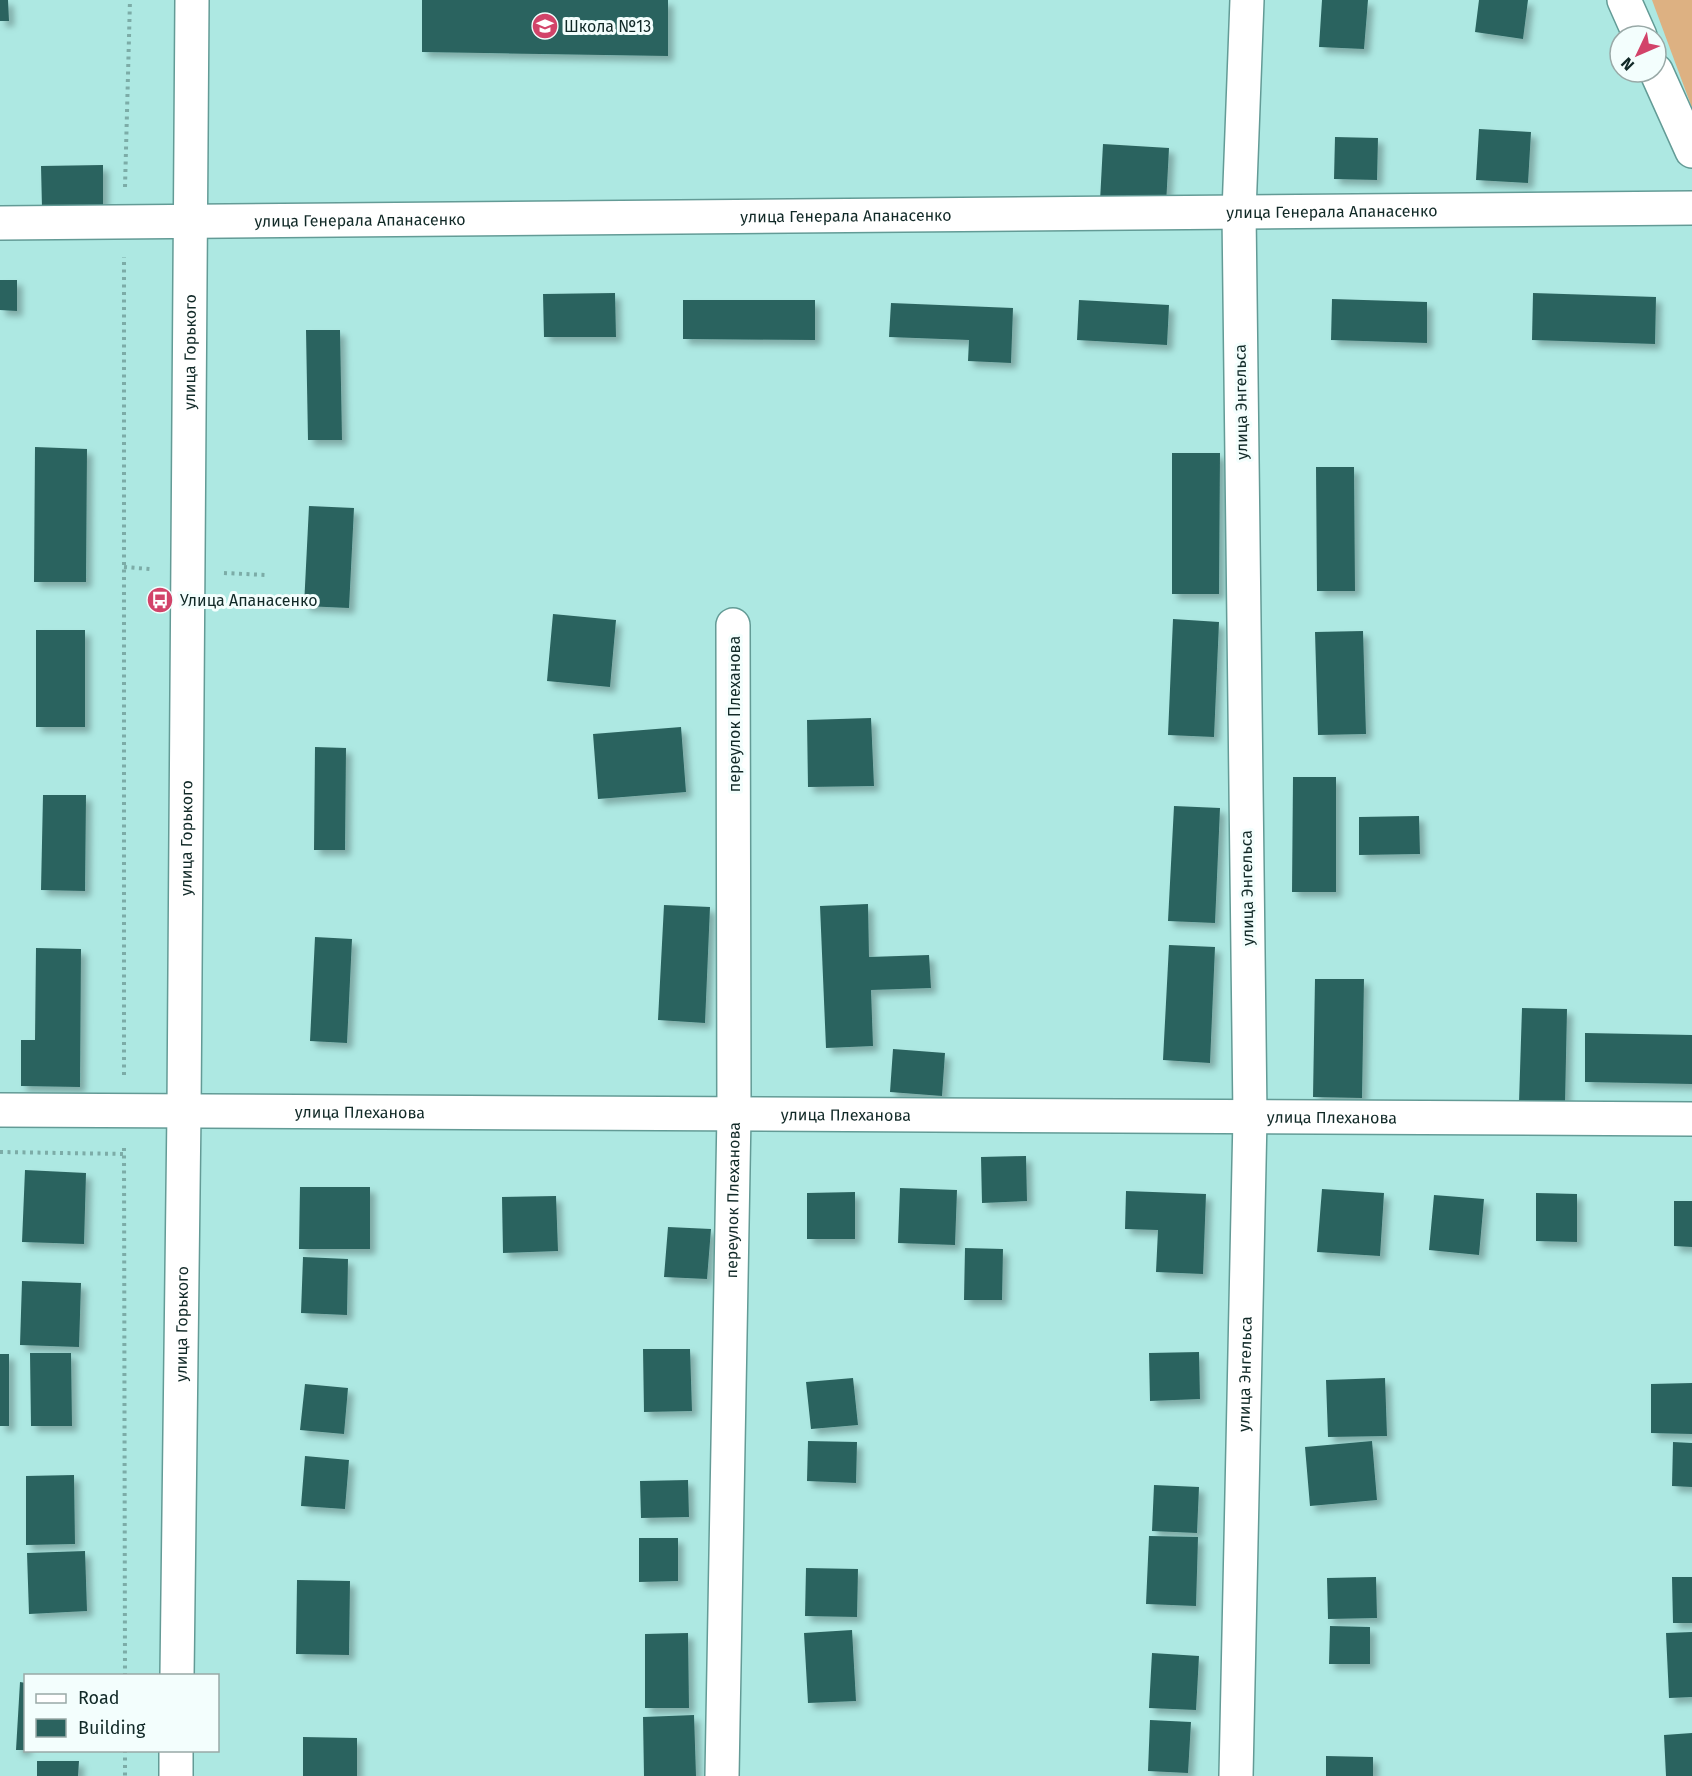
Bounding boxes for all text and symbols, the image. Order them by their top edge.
school or university icon: Школа №13 [530,11,560,41]
place label: Школа №13 [564,17,651,36]
north arrow [1608,24,1668,84]
text: N [1617,54,1638,74]
street label: улица Генерала Апанасенко [1226,201,1438,222]
street label: улица Генерала Апанасенко [740,205,952,226]
street label: улица Генерала Апанасенко [254,209,466,230]
street label: улица Горького [180,294,199,410]
street label: улица Энгельса [1230,344,1252,460]
bus stop icon: Улица Апанасенко [145,585,175,615]
place label: Улица Апанасенко [180,591,318,610]
street label: переулок Плеханова [725,636,744,792]
street label: улица Горького [176,780,196,896]
street label: улица Энгельса [1236,830,1258,946]
street label: улица Плеханова [295,1102,425,1122]
street label: улица Плеханова [781,1105,911,1124]
street label: улица Плеханова [1267,1107,1397,1127]
street label: переулок Плеханова [722,1122,743,1279]
street label: улица Горького [171,1266,192,1382]
street label: улица Энгельса [1234,1316,1255,1432]
legend [24,1674,219,1752]
text: Road [78,1687,120,1709]
text: Building [78,1717,146,1739]

